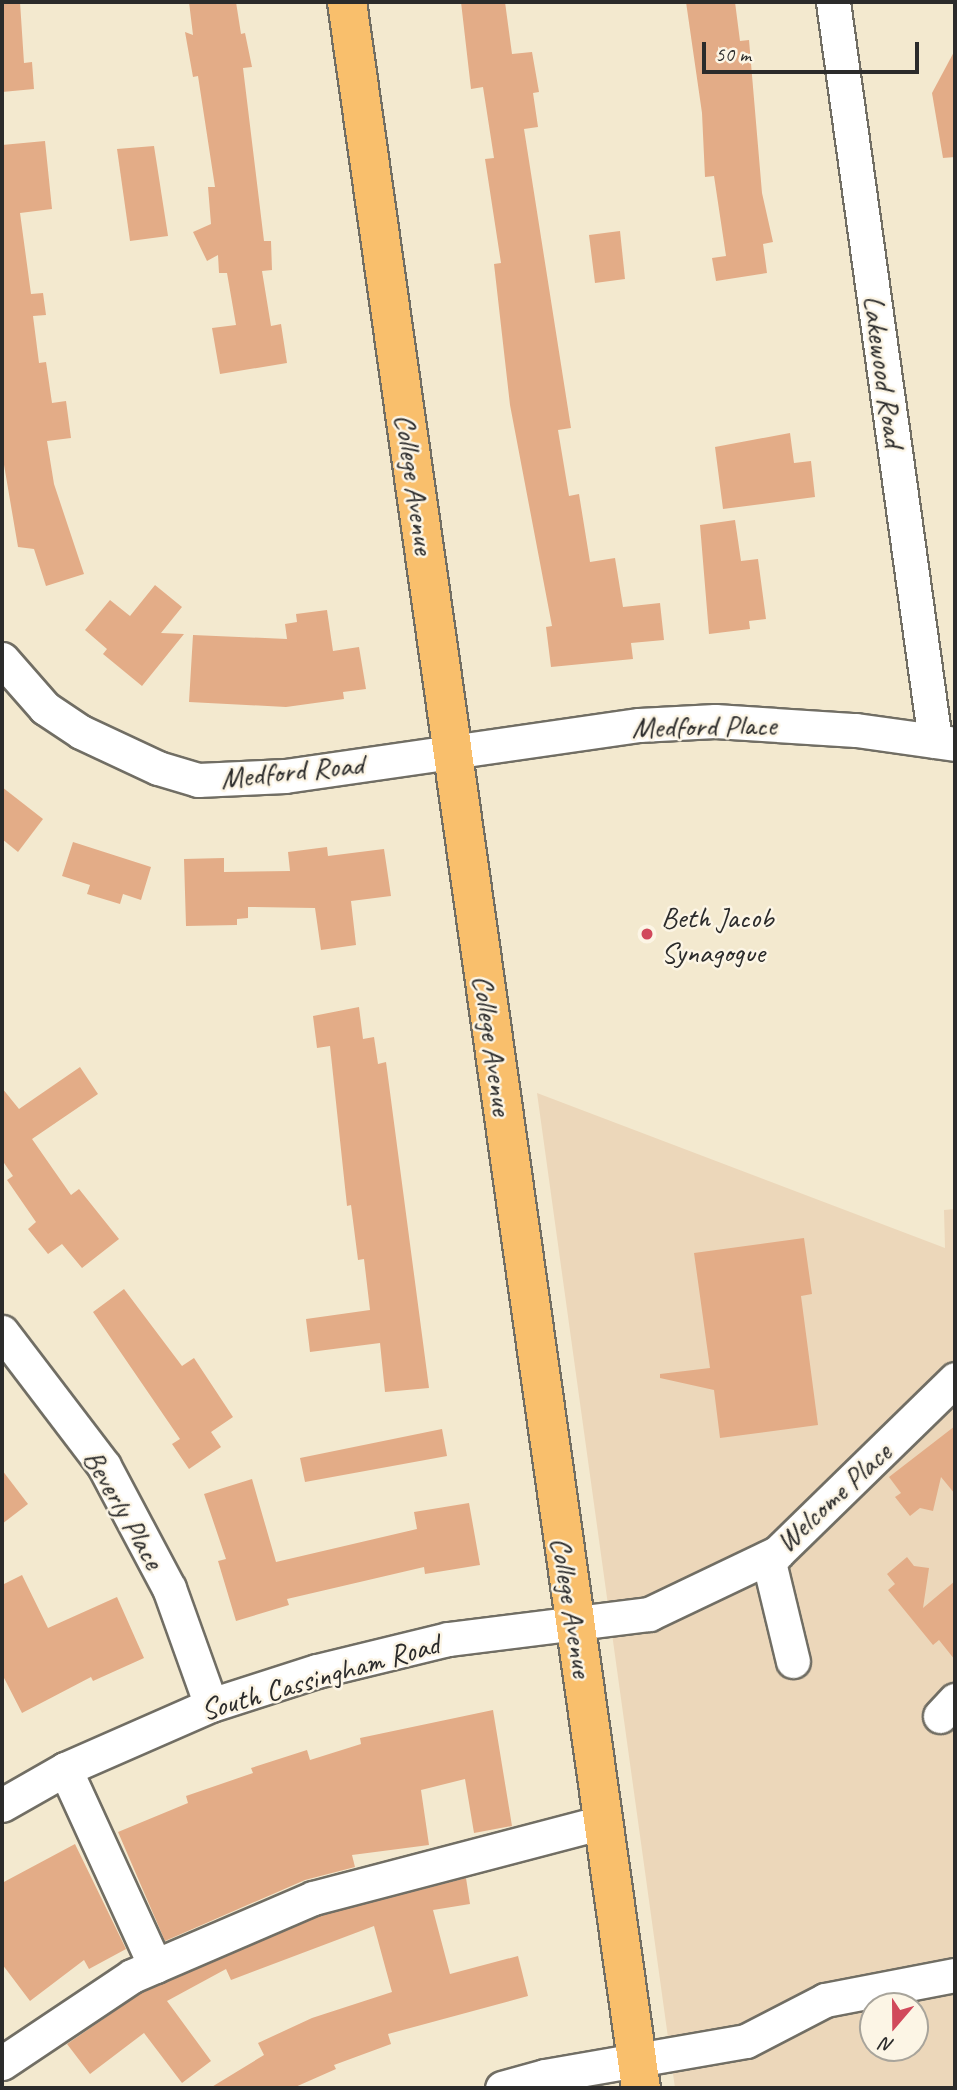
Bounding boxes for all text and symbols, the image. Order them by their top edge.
scale bar [705,28,922,72]
text: 50 m [715,41,751,67]
street label: Lakewood Road [856,293,912,449]
street label: College Avenue [387,412,443,556]
street label: Medford Place [631,707,777,745]
street label: Medford Road [219,746,365,796]
place label: Beth Jacob Synagogue [661,899,773,970]
marker: Beth Jacob Synagogue [639,926,655,942]
street label: College Avenue [465,973,521,1117]
street label: Welcome Place [768,1435,898,1559]
street label: Beverly Place [76,1443,172,1575]
street label: College Avenue [543,1534,601,1680]
street label: South Cassingham Road [198,1626,442,1728]
north arrow [859,1992,929,2062]
text: N [878,2032,897,2058]

